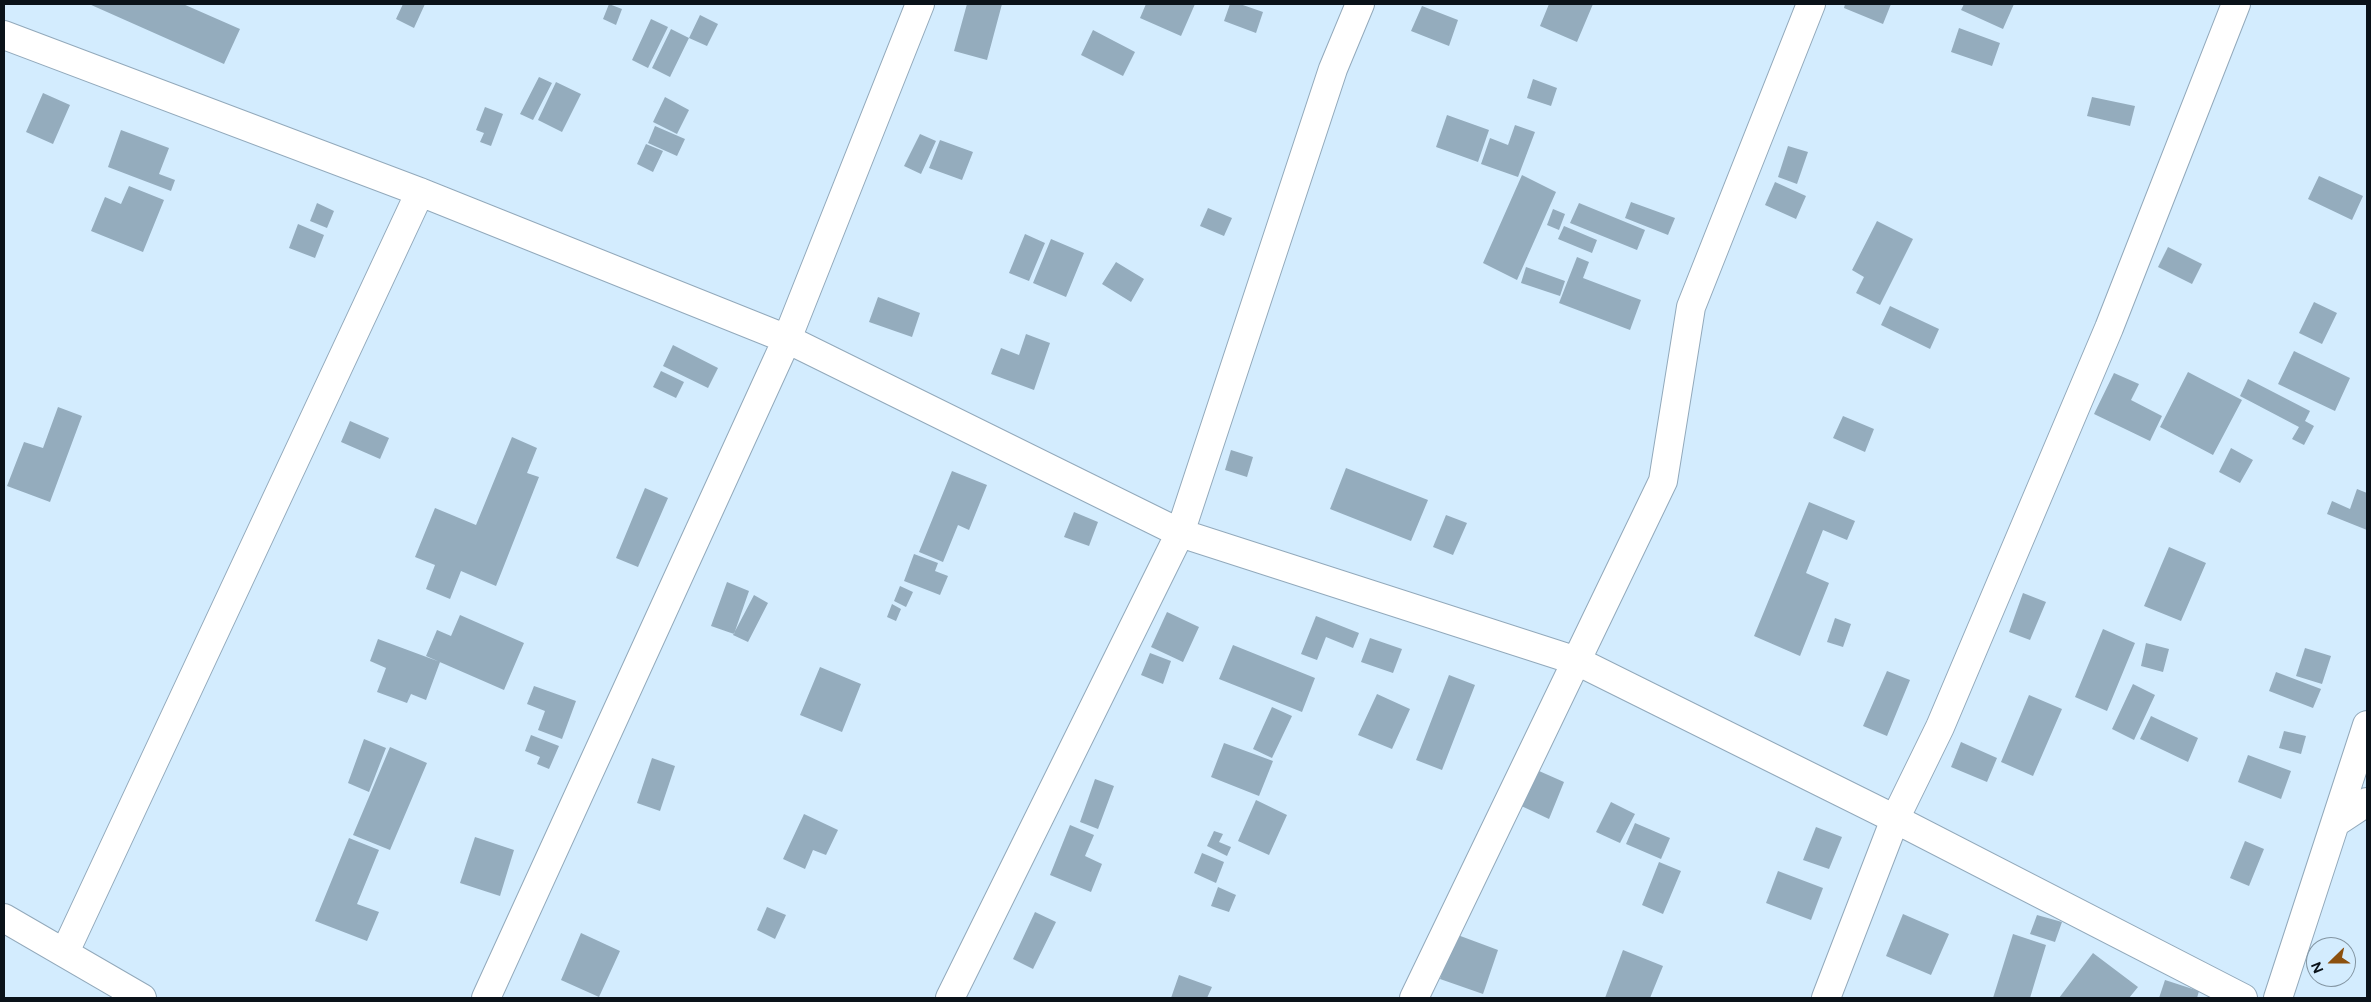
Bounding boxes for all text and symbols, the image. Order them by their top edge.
north arrow [2306,937,2356,987]
text: N [2308,959,2327,976]

